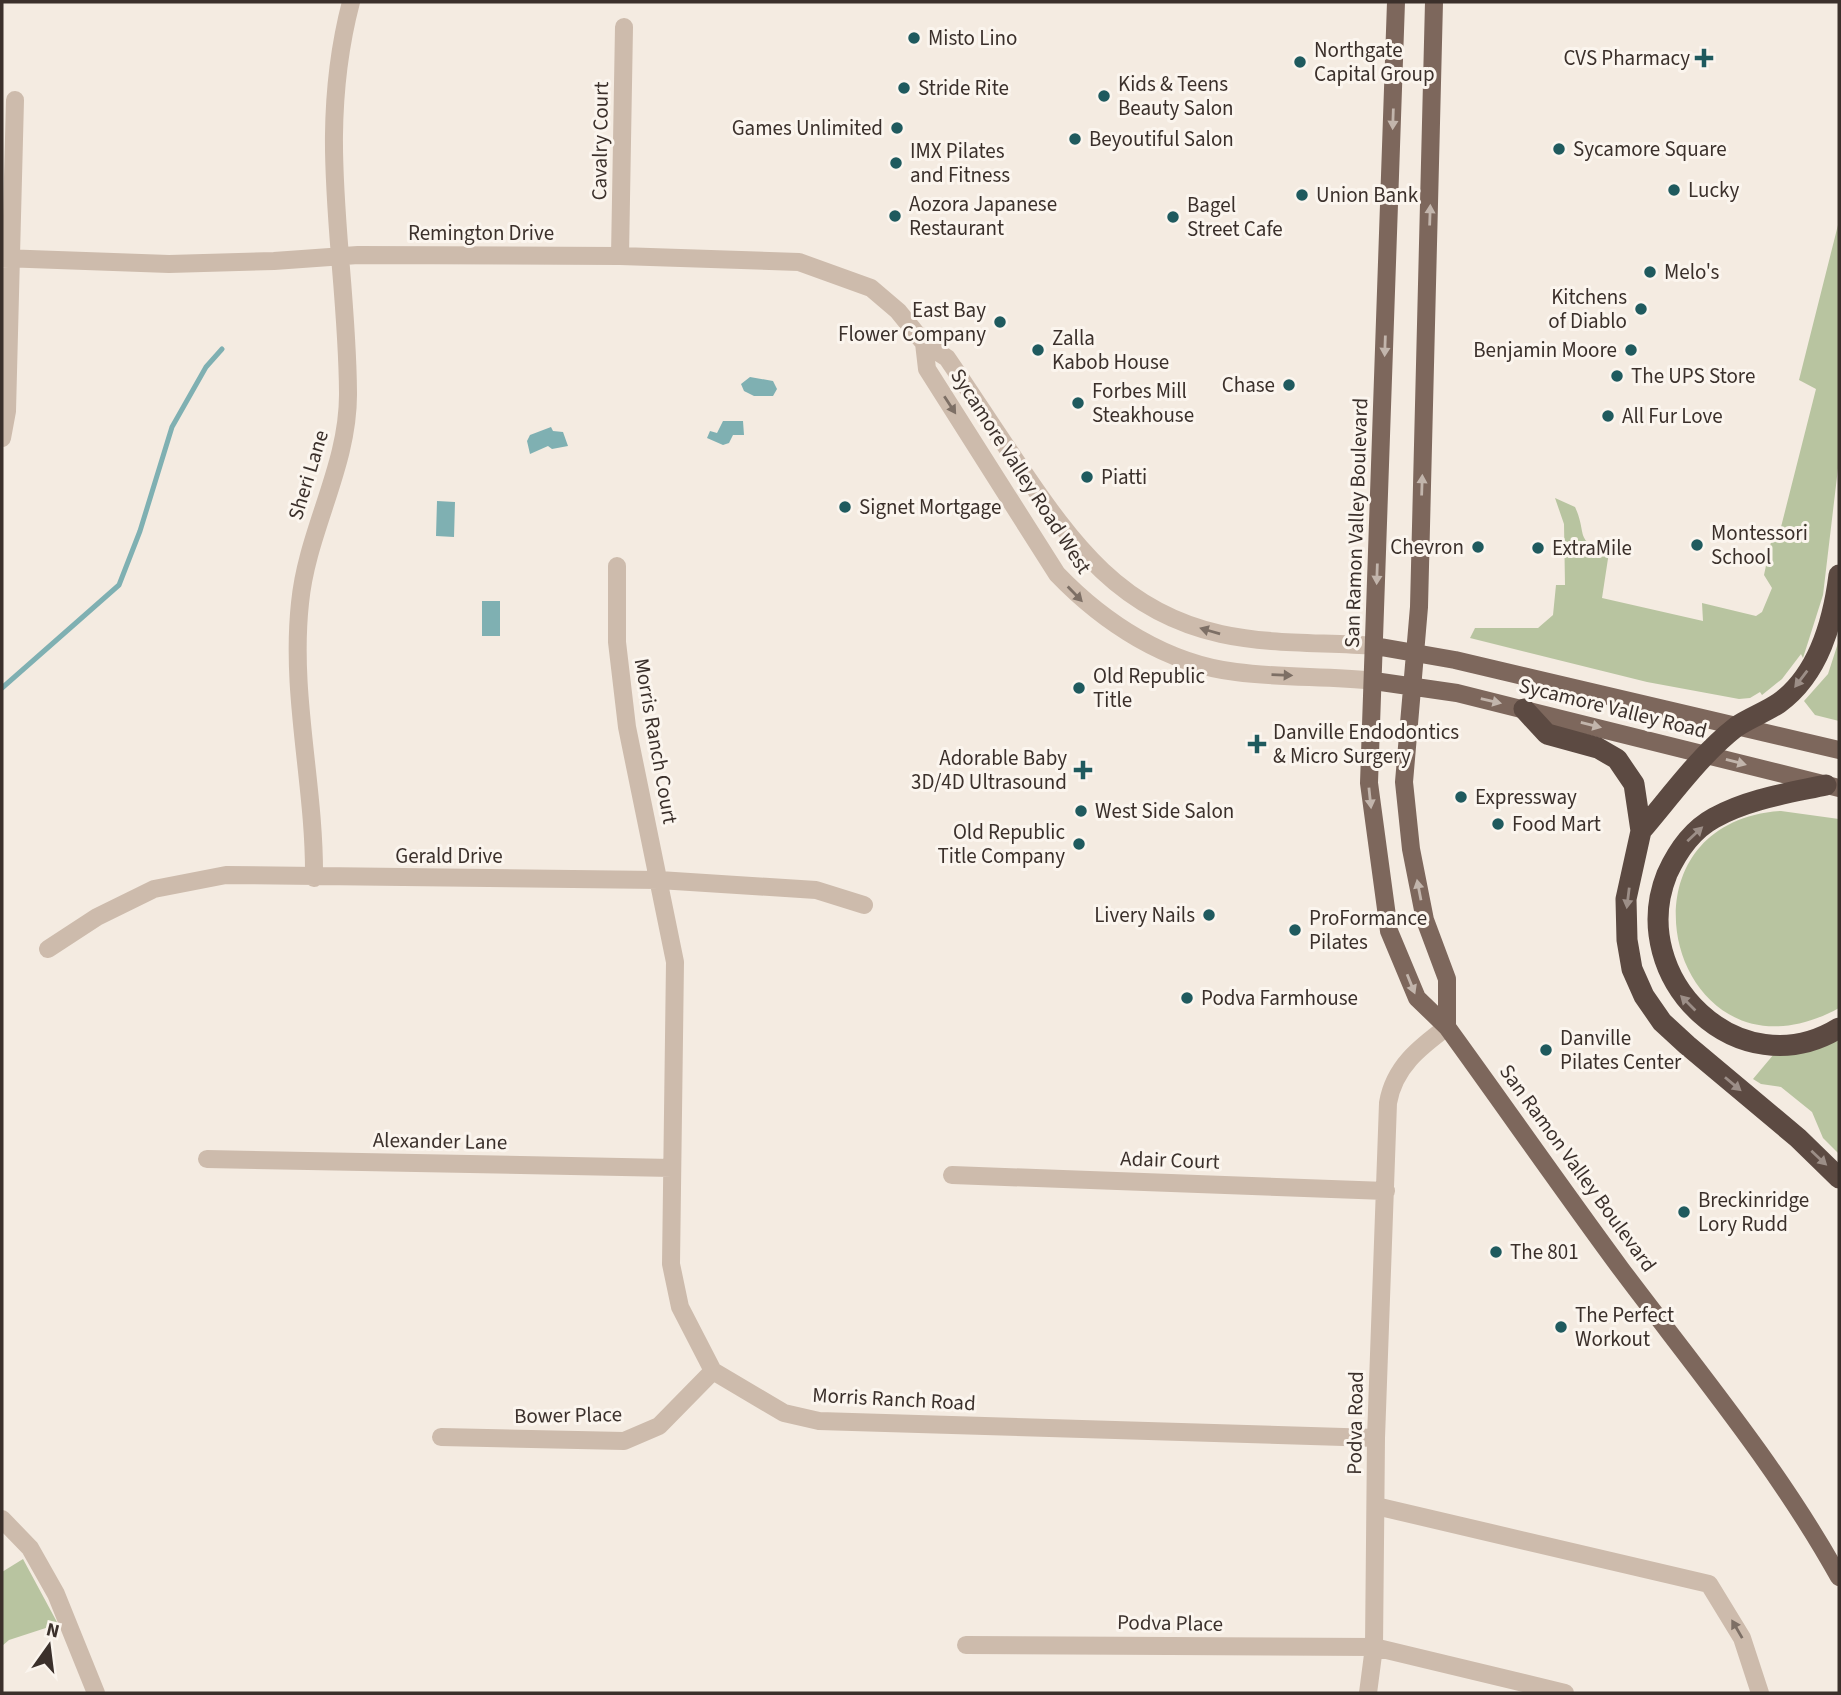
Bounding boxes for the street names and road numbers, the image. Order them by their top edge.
street label: Cavalry Court [584,81,616,201]
street label: Remington Drive [408,218,554,248]
street label: Sycamore Valley Road West [943,363,1099,579]
street label: San Ramon Valley Boulevard [1337,397,1375,649]
street label: Sheri Lane [280,426,336,524]
street label: Morris Ranch Court [627,656,685,826]
street label: Sycamore Valley Road [1516,670,1710,746]
street label: Gerald Drive [395,841,503,871]
street label: San Ramon Valley Boulevard [1492,1058,1664,1278]
street label: Alexander Lane [372,1125,508,1157]
street label: Adair Court [1120,1143,1220,1177]
street label: Podva Road [1339,1371,1371,1475]
street label: Morris Ranch Road [812,1380,976,1418]
street label: Bower Place [514,1399,622,1431]
street label: Podva Place [1117,1607,1223,1639]

